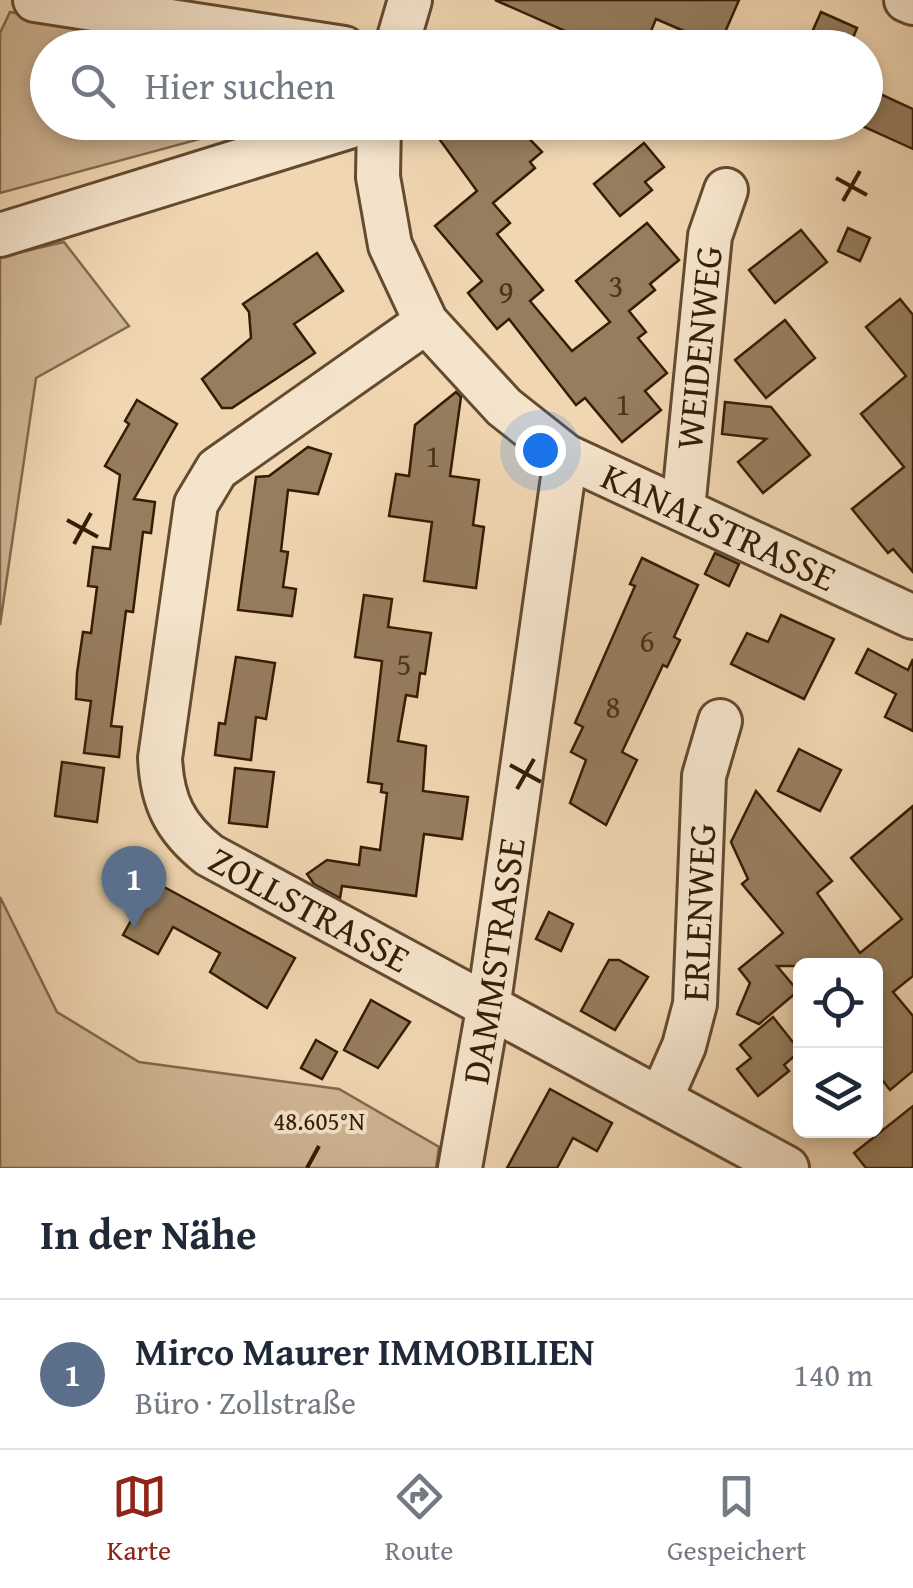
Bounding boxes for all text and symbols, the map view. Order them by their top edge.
search box [30,30,883,140]
text: Hier suchen [145,57,335,113]
icon: search [65,58,120,113]
street label: WEIDENWEG [660,243,736,452]
house number: 3 [608,262,624,309]
house number: 9 [498,268,514,315]
house number: 1 [615,380,631,427]
your location [515,425,566,476]
house number: 1 [425,432,441,479]
street label: KANALSTRASSE [593,447,846,605]
house number: 6 [639,617,655,664]
house number: 5 [396,640,412,687]
house number: 8 [605,683,621,730]
street label: ERLENWEG [666,822,729,1002]
street label: ZOLLSTRASSE [199,831,421,986]
street label: DAMMSTRASSE [446,834,539,1088]
pin: 1 [102,846,166,928]
map controls [793,958,883,1138]
button: locate [793,958,883,1048]
button: layers [793,1048,883,1138]
text: 48.605°N [273,1103,365,1139]
text: In der Nähe [40,1203,257,1264]
text: Mirco Maurer IMMOBILIEN [135,1323,594,1379]
text: 1 [64,1351,81,1398]
text: 140 m [794,1351,873,1398]
text: Büro · Zollstraße [135,1379,356,1426]
tab: Karte [107,1469,171,1570]
tab: Route [385,1469,453,1570]
tab: Gespeichert [667,1469,806,1570]

